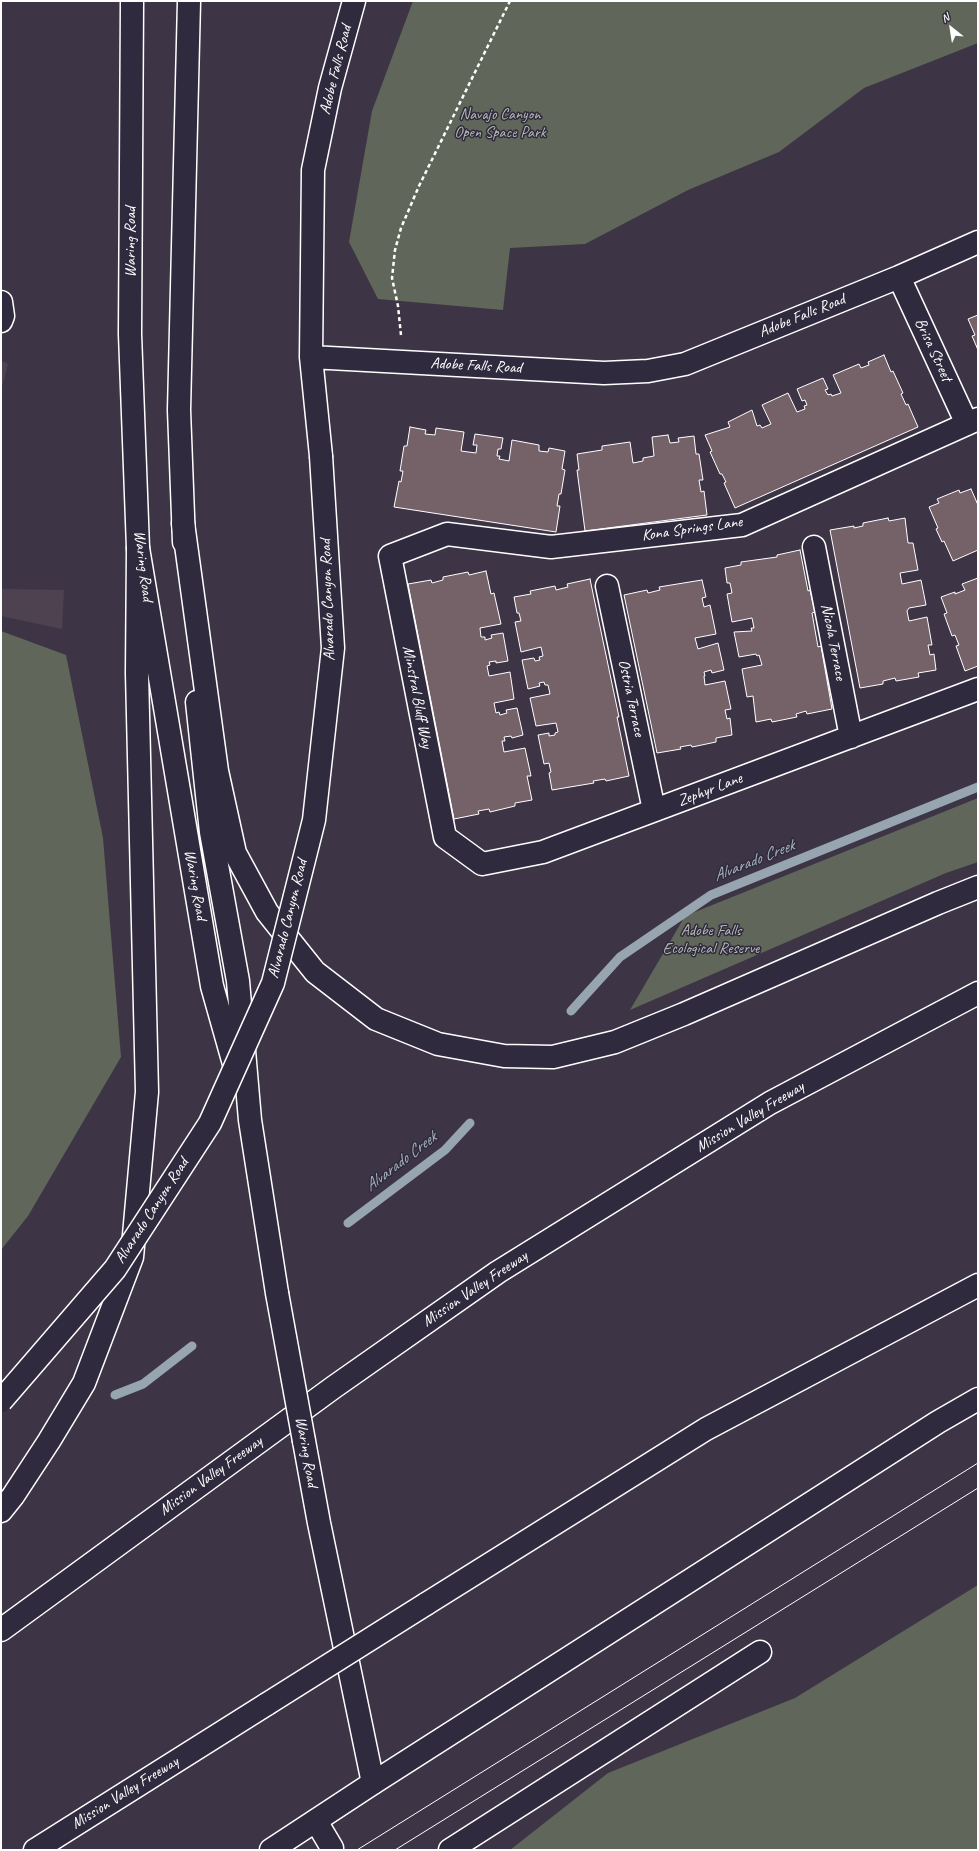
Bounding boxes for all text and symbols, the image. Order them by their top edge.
north arrow [931,8,971,48]
text: N [939,10,951,25]
street label: Adobe Falls Road [316,23,356,117]
park label: Navajo Canyon Open Space Park [454,105,546,143]
street label: Waring Road [121,207,141,277]
street label: Adobe Falls Road [756,290,848,342]
street label: Brisa Street [910,315,956,385]
street label: Adobe Falls Road [430,354,522,378]
street label: Kona Springs Lane [641,512,743,546]
street label: Waring Road [129,530,157,602]
street label: Alvarado Canyon Road [316,539,340,661]
street label: Nicola Terrace [816,602,850,682]
street label: Minstral Bluff Way [398,644,436,750]
street label: Ostria Terrace [613,658,649,738]
street label: Zephyr Lane [675,769,745,811]
water label: Alvarado Creek [710,836,798,886]
street label: Waring Road [179,848,211,922]
street label: Alvarado Canyon Road [264,858,312,980]
park label: Adobe Falls Ecological Reserve [663,921,759,959]
street label: Mission Valley Freeway [692,1077,808,1157]
water label: Alvarado Creek [361,1128,441,1196]
street label: Alvarado Canyon Road [111,1155,193,1267]
street label: Mission Valley Freeway [419,1247,531,1331]
street label: Waring Road [290,1415,322,1489]
street label: Mission Valley Freeway [156,1432,266,1520]
street label: Mission Valley Freeway [68,1752,182,1834]

